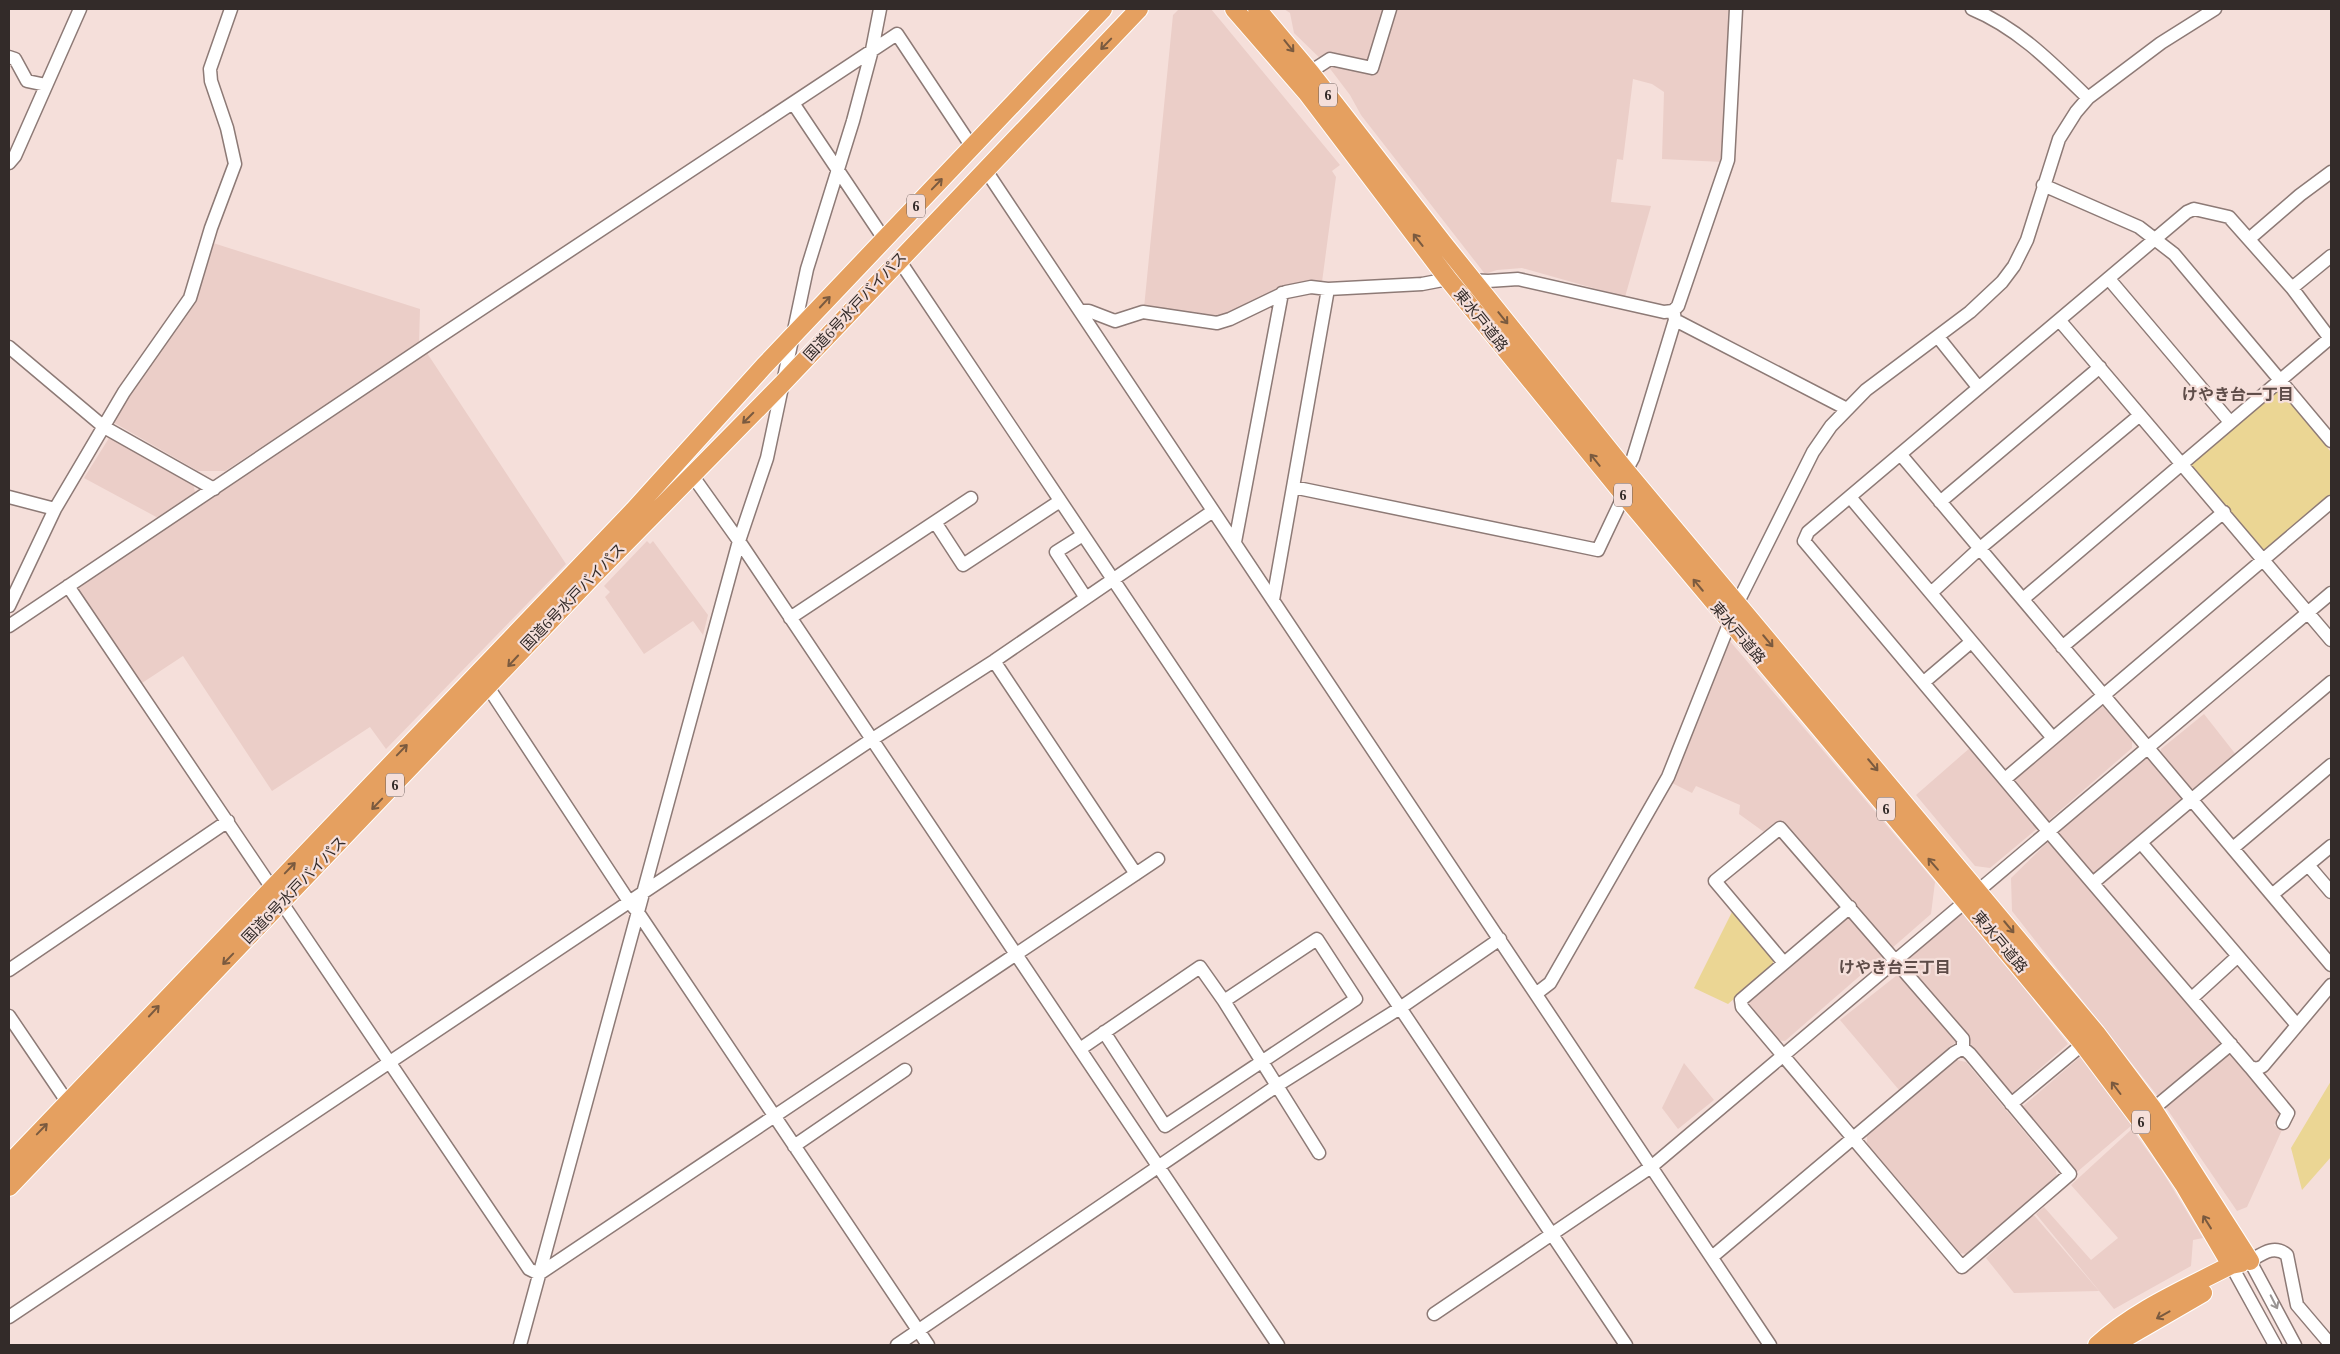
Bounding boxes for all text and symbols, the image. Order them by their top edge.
one-way arrow [1099,38,1112,50]
one-way arrow [1283,39,1294,52]
road number: 6 [1319,84,1337,106]
one-way arrow [931,178,943,190]
road number: 6 [907,195,925,218]
one-way arrow [1413,234,1424,247]
street label: 国道6号水戸バイパス [801,249,909,363]
street label: 東水戸道路 [1451,286,1511,354]
one-way arrow [819,296,831,308]
one-way arrow [1498,311,1509,324]
district label: けやき台一丁目 [2182,386,2294,403]
one-way arrow [742,412,754,424]
one-way arrow [1589,454,1600,467]
road number: 6 [1614,484,1632,506]
street label: 国道6号水戸バイパス [518,540,628,654]
one-way arrow [1693,579,1704,592]
street label: 東水戸道路 [1708,599,1768,667]
one-way arrow [1763,634,1774,647]
one-way arrow [507,654,519,667]
one-way arrow [396,744,408,757]
one-way arrow [1867,758,1878,771]
road number: 6 [386,774,404,796]
one-way arrow [371,797,383,810]
road number: 6 [1877,798,1895,821]
street label: 国道6号水戸バイパス [239,833,349,947]
one-way arrow [1927,857,1939,870]
one-way arrow [284,861,296,874]
street label: 東水戸道路 [1970,908,2030,976]
one-way arrow [2004,920,2015,933]
one-way arrow [222,953,234,965]
district label: けやき台三丁目 [1839,959,1951,976]
one-way arrow [148,1005,160,1017]
one-way arrow [2111,1081,2121,1095]
road number: 6 [2132,1110,2150,1134]
one-way arrow [36,1123,48,1135]
one-way arrow [2202,1216,2212,1230]
one-way arrow [2269,1295,2279,1310]
one-way arrow [2156,1310,2171,1320]

